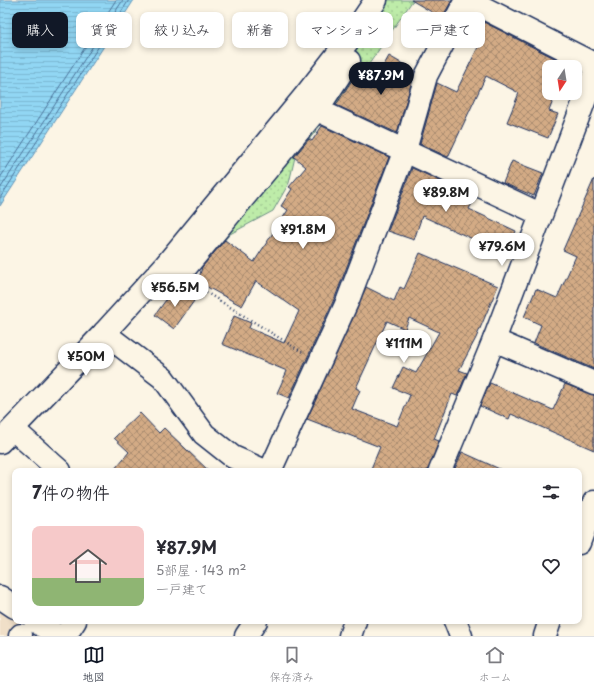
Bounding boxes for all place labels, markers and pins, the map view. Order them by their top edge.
pin: ¥87.9M [348,62,414,96]
pin: ¥89.8M [413,179,479,213]
pin: ¥91.8M [270,216,336,250]
pin: ¥79.6M [469,233,535,267]
pin: ¥56.5M [142,274,208,308]
pin: ¥111M [376,330,432,364]
pin: ¥50M [62,343,110,377]

